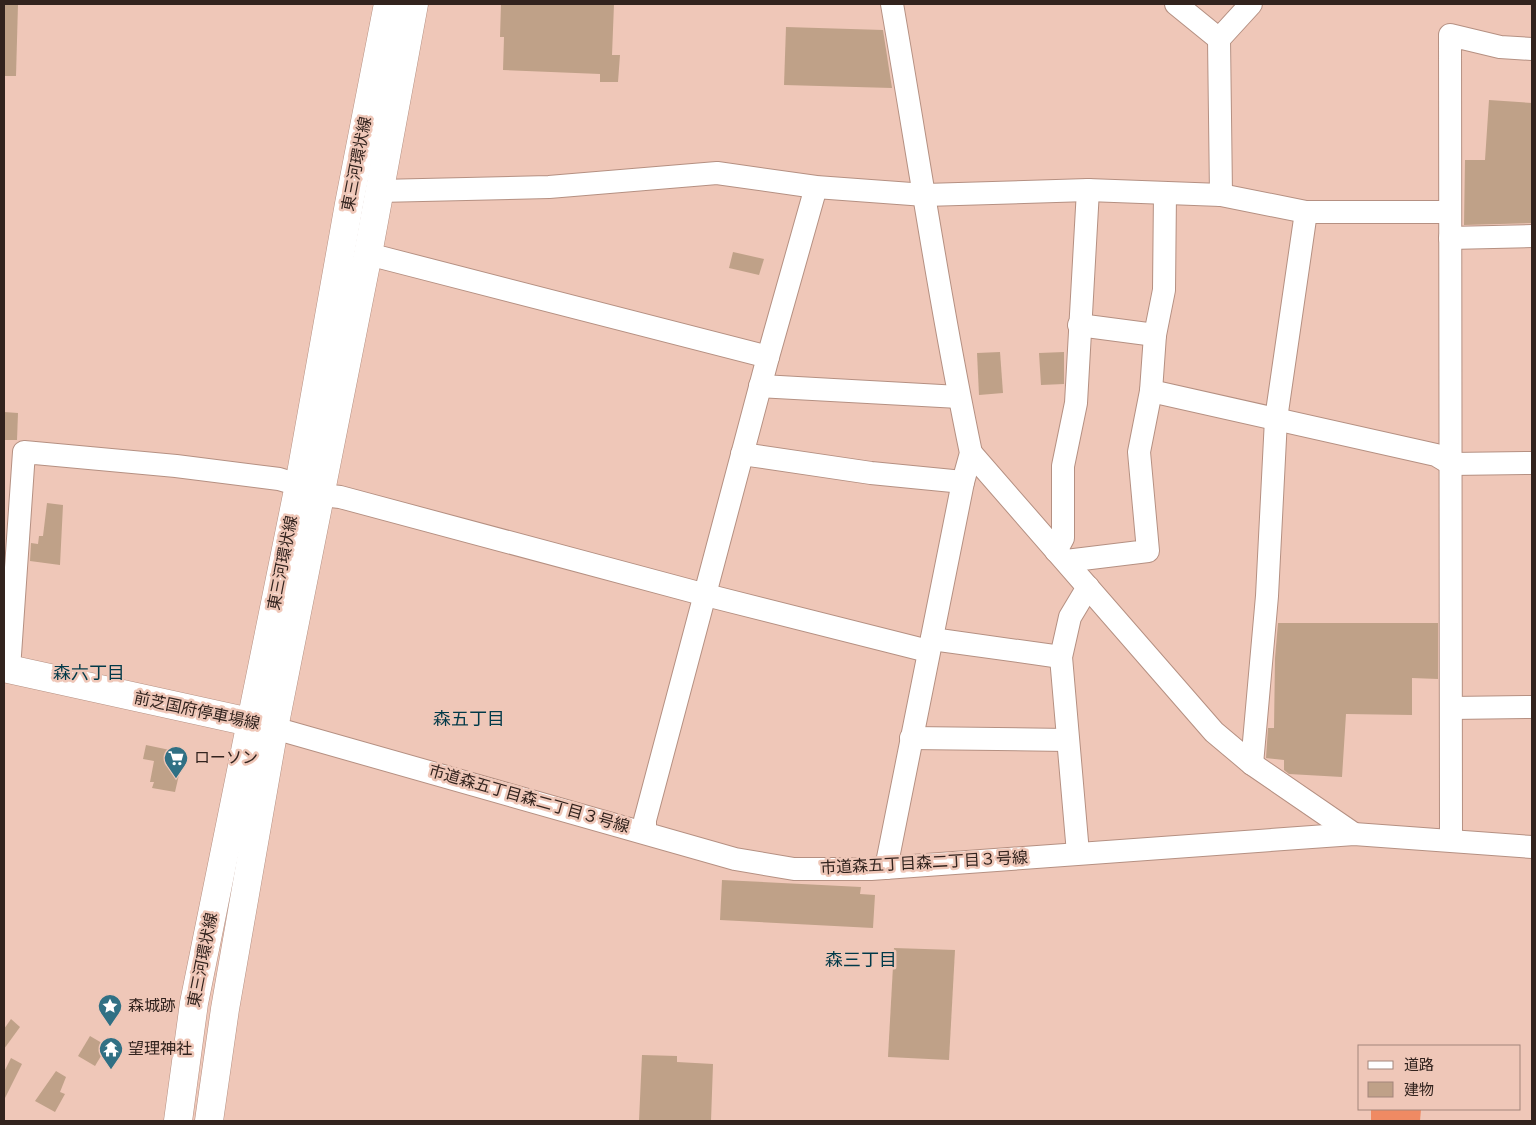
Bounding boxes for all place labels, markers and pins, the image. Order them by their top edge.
supermarket icon: ローソン [163,745,189,779]
place label: ローソン [194,747,258,769]
place icon: 森城跡 [97,993,123,1027]
place label: 森城跡 [128,995,176,1017]
temple icon: 望理神社 [98,1036,124,1070]
place label: 望理神社 [128,1038,192,1060]

